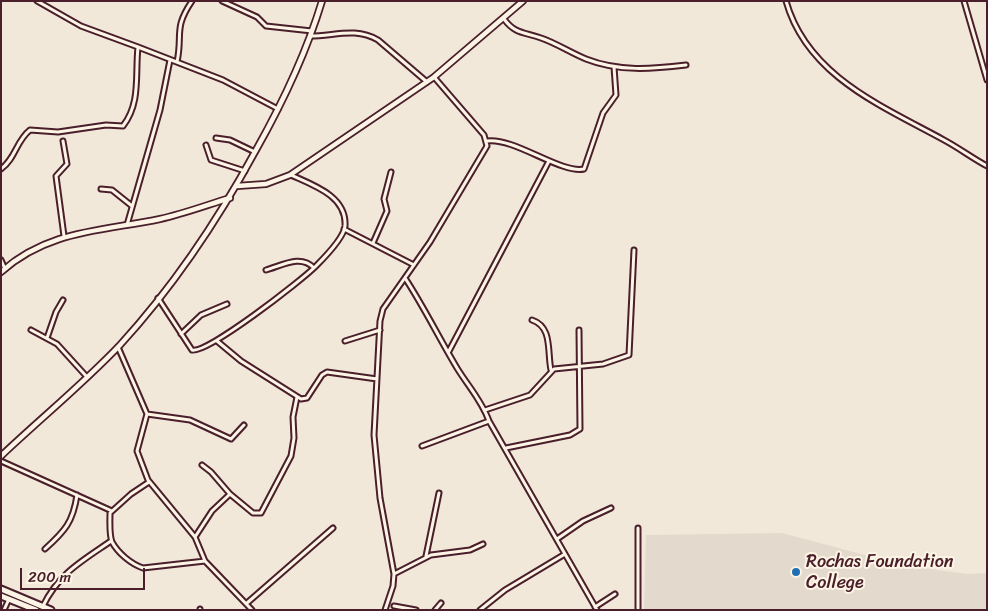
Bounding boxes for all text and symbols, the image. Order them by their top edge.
place label: Rochas Foundation College [806,551,953,594]
scale bar [22,558,148,590]
text: 200 m [28,564,71,590]
marker: Rochas Foundation College [790,566,802,578]

